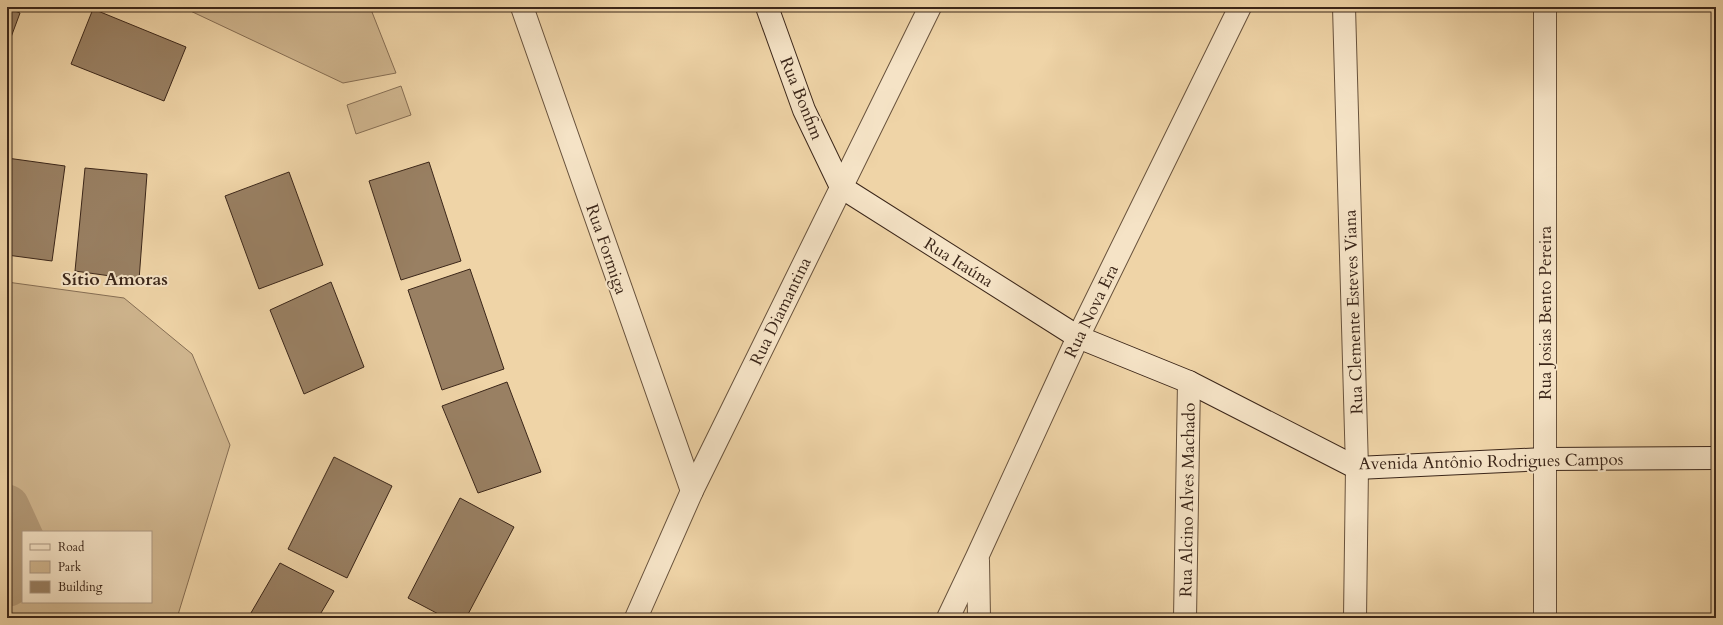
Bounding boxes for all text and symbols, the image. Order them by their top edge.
street label: Rua Bonfim [775,53,829,144]
street label: Rua Formiga [580,201,633,298]
street label: Rua Clemente Esteves Viana [1338,209,1369,415]
street label: Rua Josias Bento Pereira [1534,225,1557,400]
street label: Rua Itaúna [920,232,998,293]
street label: Rua Diamantina [744,253,817,369]
street label: Rua Nova Era [1059,260,1124,362]
district label: Sítio Amoras [62,267,168,292]
street label: Rua Alcino Alves Machado [1174,403,1201,597]
street label: Avenida Antônio Rodrigues Campos [1358,448,1624,475]
legend [22,531,152,603]
text: Road [58,539,85,555]
text: Park [58,559,82,575]
text: Building [58,579,103,595]

